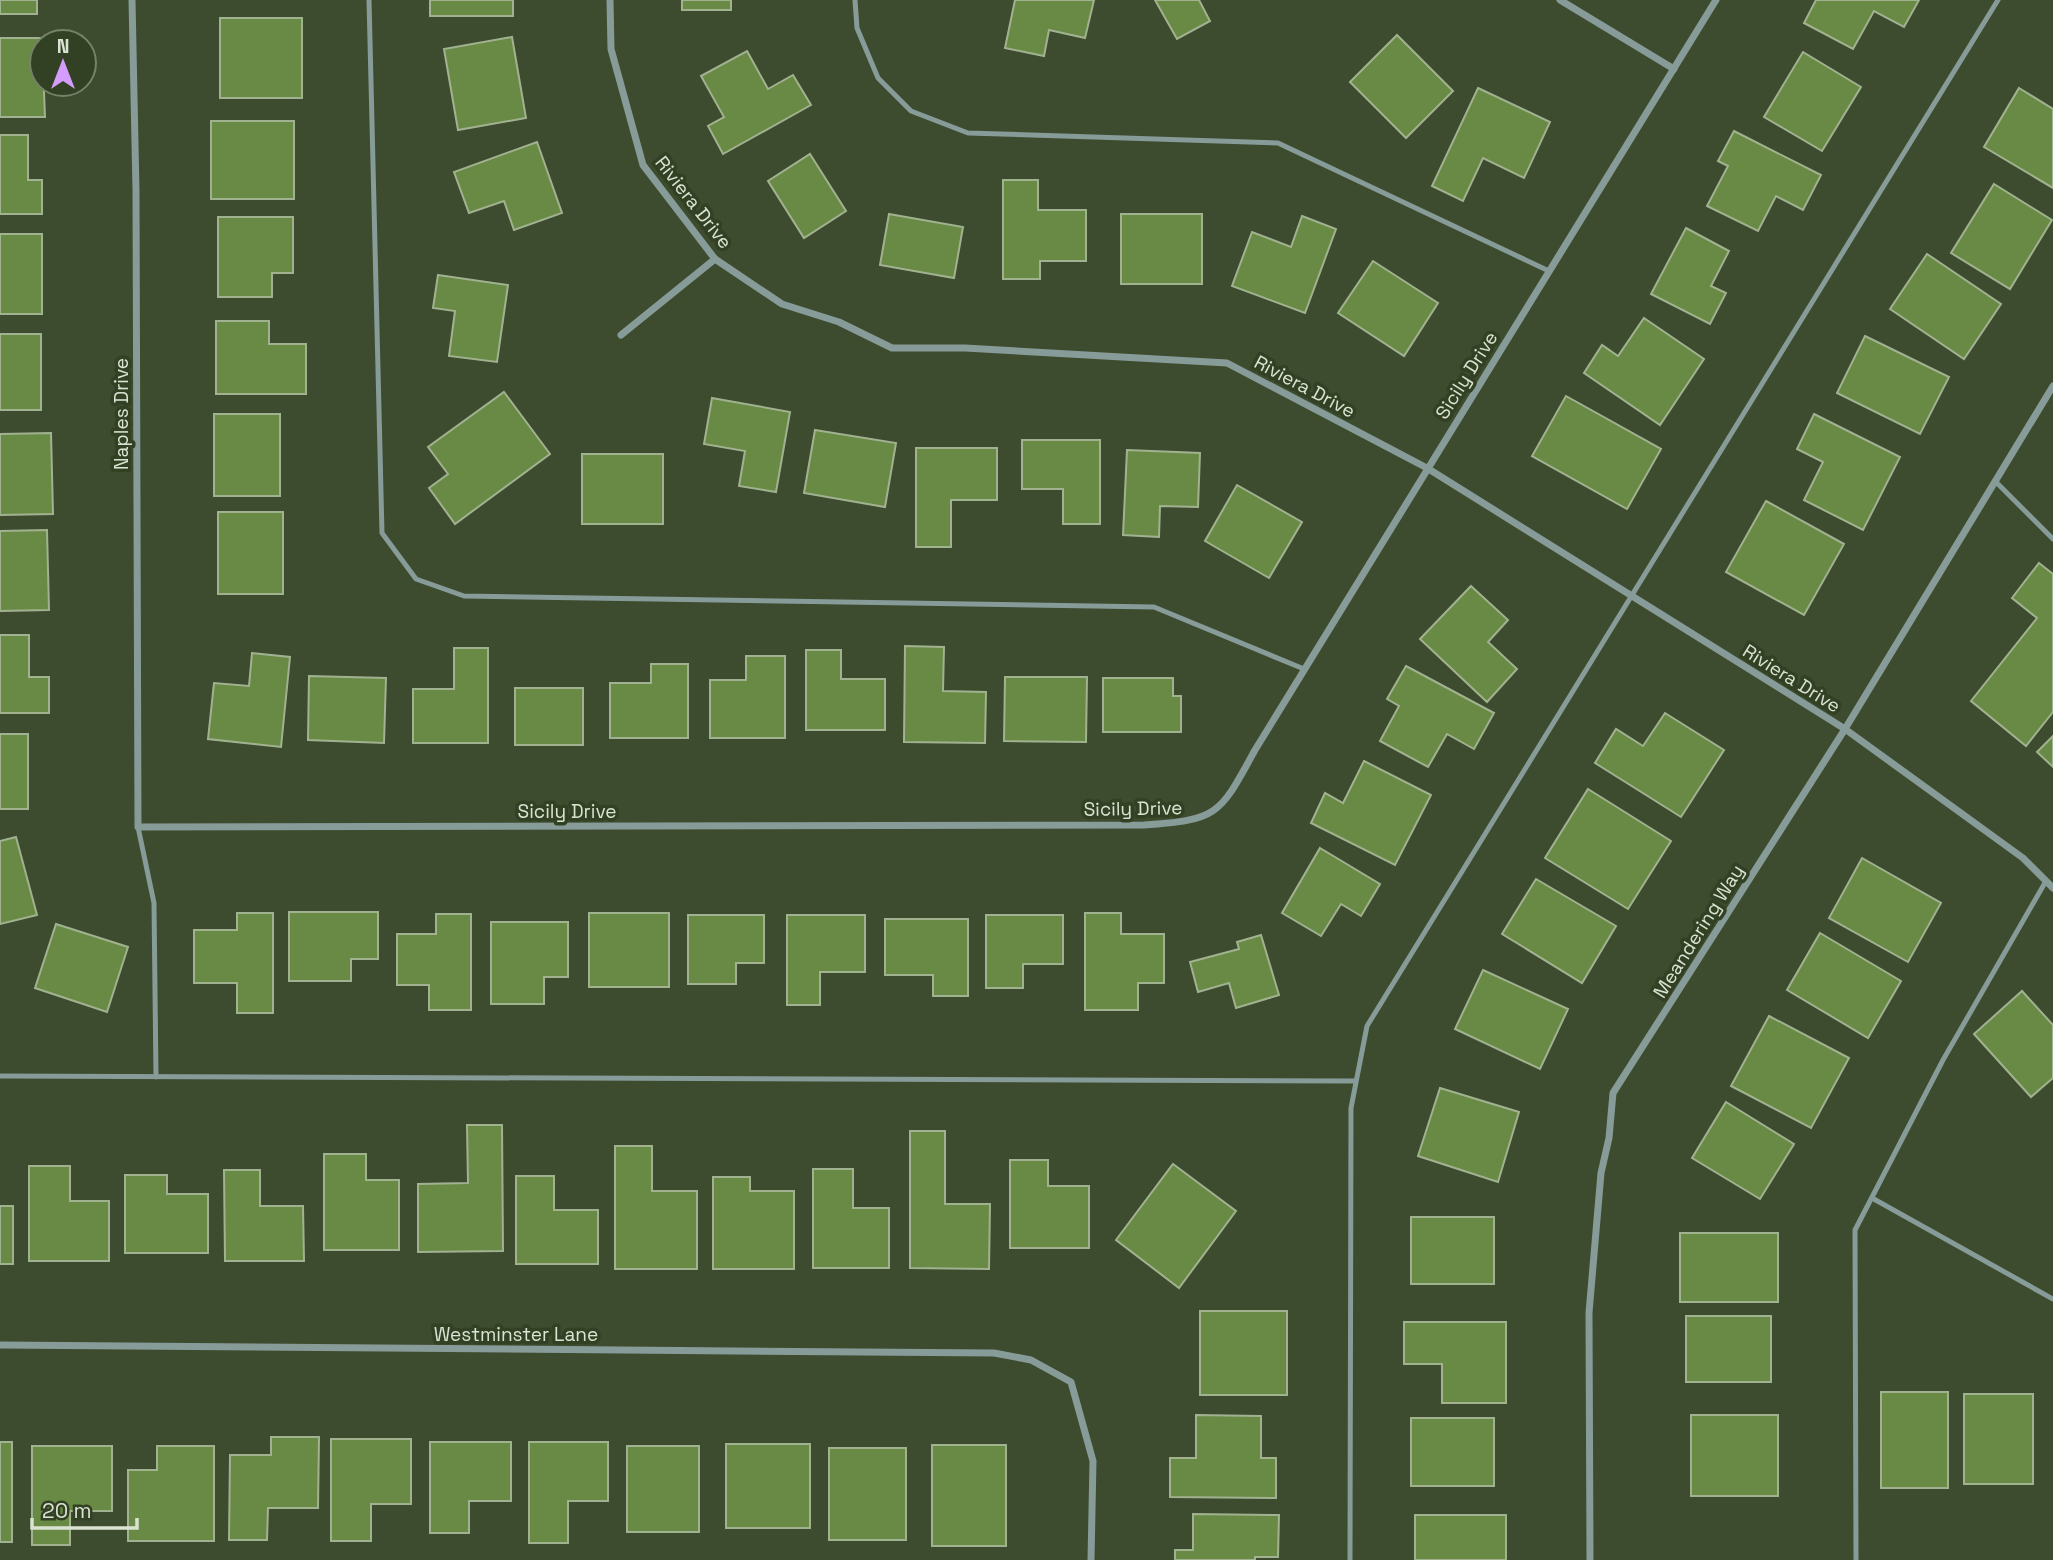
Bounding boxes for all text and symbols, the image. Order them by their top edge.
north arrow [28,28,98,98]
text: N [57,34,69,59]
street label: Riviera Drive [650,151,738,254]
street label: Sicily Drive [1430,327,1503,424]
street label: Riviera Drive [1250,349,1360,424]
street label: Naples Drive [109,358,134,470]
street label: Riviera Drive [1738,638,1845,718]
street label: Sicily Drive [1083,795,1183,822]
street label: Sicily Drive [517,799,617,824]
street label: Meandering Way [1647,860,1750,1003]
street label: Westminster Lane [434,1322,598,1347]
scale bar [32,1486,136,1530]
text: 20 m [42,1497,92,1524]

